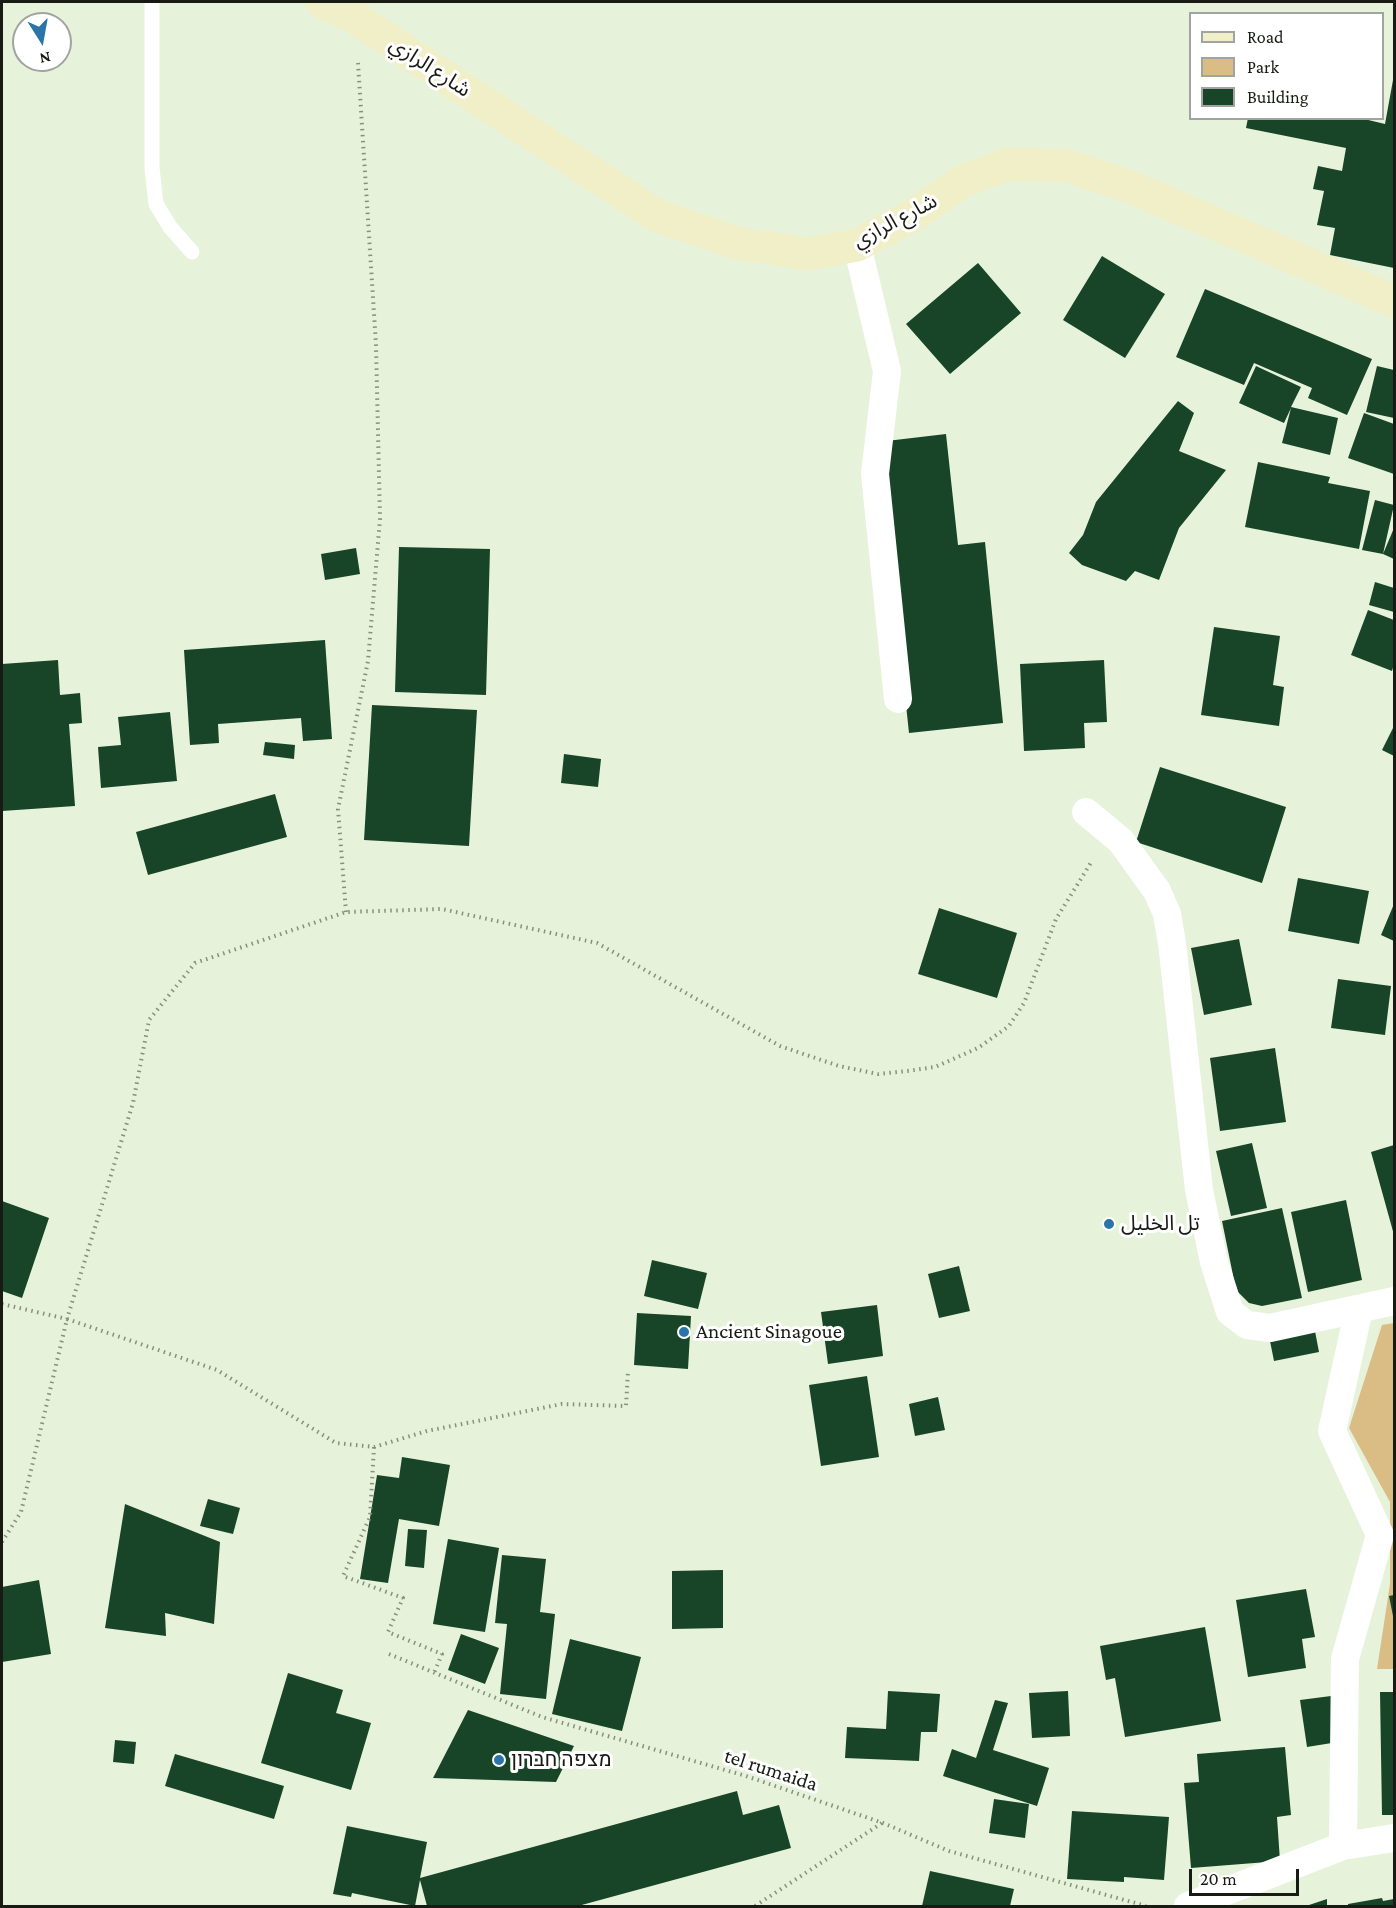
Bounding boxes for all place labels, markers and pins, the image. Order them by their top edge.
place label: تل الخليل [1121,1211,1200,1237]
marker: تل الخليل [1102,1217,1116,1231]
place label: Ancient Sinagoue [696,1319,842,1345]
marker: Ancient Sinagoue [677,1325,691,1339]
place label: מצפה חברון [511,1747,612,1773]
marker: מצפה חברון [492,1753,506,1767]

